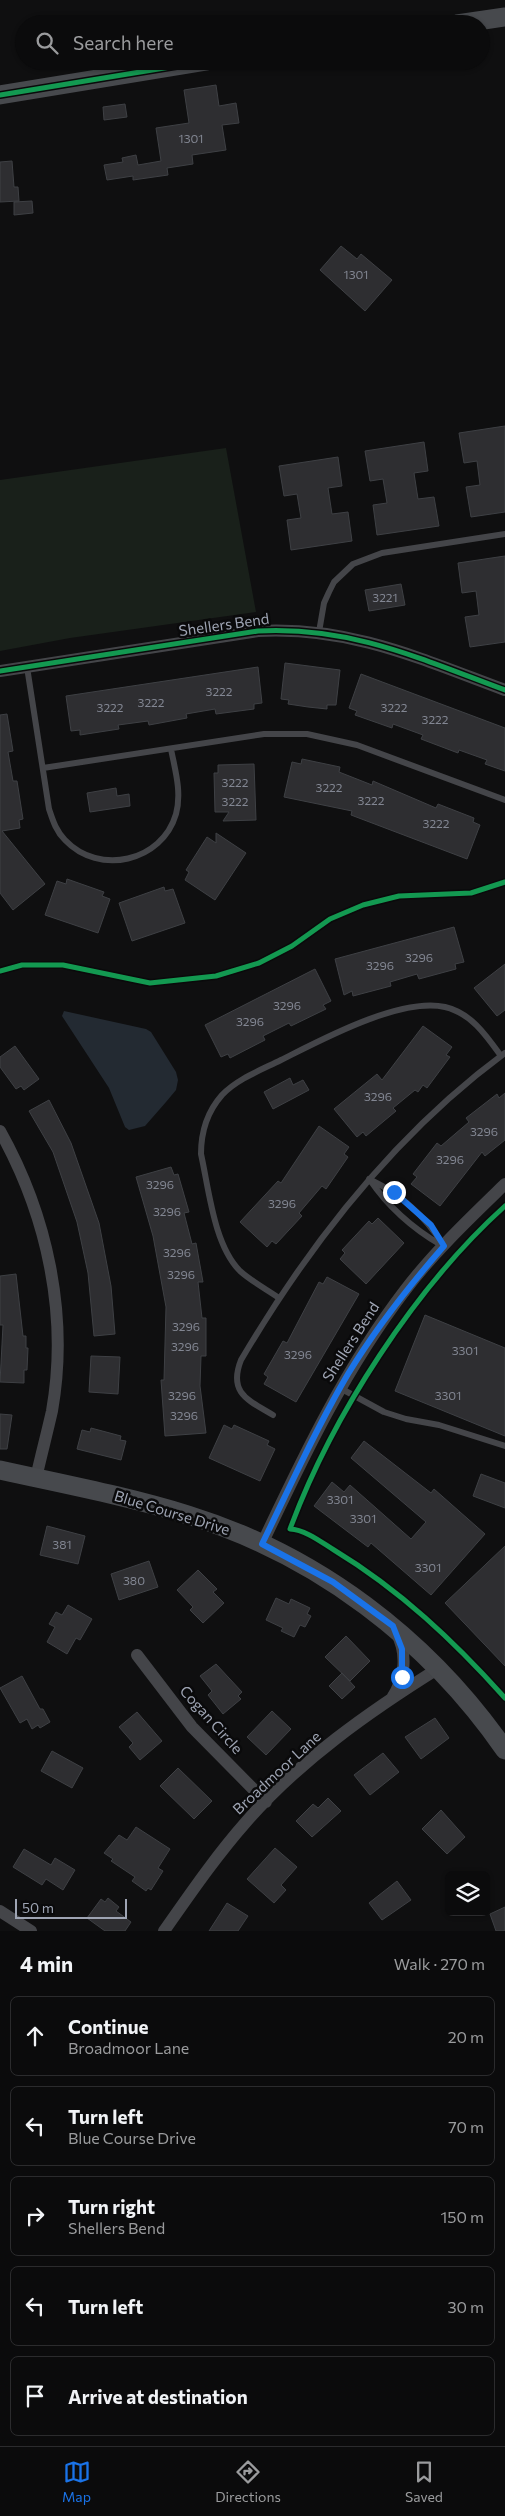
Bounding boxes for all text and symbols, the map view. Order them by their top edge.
search box [15,15,490,70]
icon: search [33,29,61,57]
text: Search here [73,31,173,54]
house number: 1301 [179,131,203,145]
house number: 1301 [344,267,368,281]
house number: 3221 [372,590,398,604]
street label: Shellers Bend [177,609,270,639]
house number: 3222 [206,684,233,698]
house number: 3222 [138,695,165,709]
house number: 3222 [97,700,124,714]
house number: 3222 [381,700,408,714]
house number: 3222 [422,712,449,726]
house number: 3222 [222,775,249,789]
house number: 3222 [316,780,343,794]
house number: 3222 [358,793,385,807]
house number: 3222 [222,794,249,808]
house number: 3222 [423,816,450,830]
house number: 3296 [405,950,433,964]
house number: 3296 [366,958,394,972]
house number: 3296 [273,998,301,1012]
house number: 3296 [236,1014,264,1028]
house number: 3296 [364,1089,392,1103]
house number: 3296 [470,1124,498,1138]
house number: 3296 [436,1152,464,1166]
house number: 3296 [146,1177,174,1191]
route end [383,1181,406,1204]
house number: 3296 [268,1196,296,1210]
house number: 3296 [153,1204,181,1218]
house number: 3296 [163,1245,191,1259]
house number: 3296 [167,1267,195,1281]
street label: Shellers Bend [318,1298,383,1385]
house number: 3296 [172,1319,200,1333]
house number: 3296 [171,1339,199,1353]
house number: 3301 [452,1343,478,1357]
house number: 3296 [284,1347,312,1361]
house number: 3296 [168,1388,196,1402]
house number: 3301 [435,1388,461,1402]
house number: 3296 [170,1408,198,1422]
street label: Blue Course Drive [112,1486,232,1538]
house number: 3301 [327,1492,353,1506]
house number: 3301 [350,1511,376,1525]
house number: 381 [52,1537,72,1551]
house number: 3301 [415,1560,441,1574]
house number: 380 [123,1573,145,1587]
route start [391,1666,414,1689]
street label: Cogan Circle [176,1682,247,1757]
street label: Broadmoor Lane [229,1727,324,1818]
map controls [445,1871,490,1916]
button: layers [445,1871,490,1916]
scale bar [15,1896,128,1919]
text: 50 m [22,1899,54,1916]
text: 4 min [20,1951,73,1976]
text: Walk · 270 m [394,1954,485,1973]
text: Continue [68,2015,148,2038]
icon: ahead [21,2022,49,2050]
text: 20 m [448,2027,484,2046]
text: Broadmoor Lane [68,2038,189,2057]
text: Turn left [68,2105,143,2128]
icon: left [21,2112,49,2140]
text: 70 m [448,2117,484,2136]
text: Blue Course Drive [68,2128,196,2147]
text: Turn right [68,2195,155,2218]
icon: right [21,2202,49,2230]
text: 150 m [441,2207,484,2226]
text: Shellers Bend [68,2218,165,2237]
icon: left [21,2292,49,2320]
text: Turn left [68,2295,143,2318]
text: 30 m [447,2297,484,2316]
icon: arrive [21,2382,49,2410]
text: Arrive at destination [68,2385,248,2408]
tab: Map [62,2458,91,2505]
tab: Directions [215,2458,281,2505]
tab: Saved [405,2458,443,2505]

